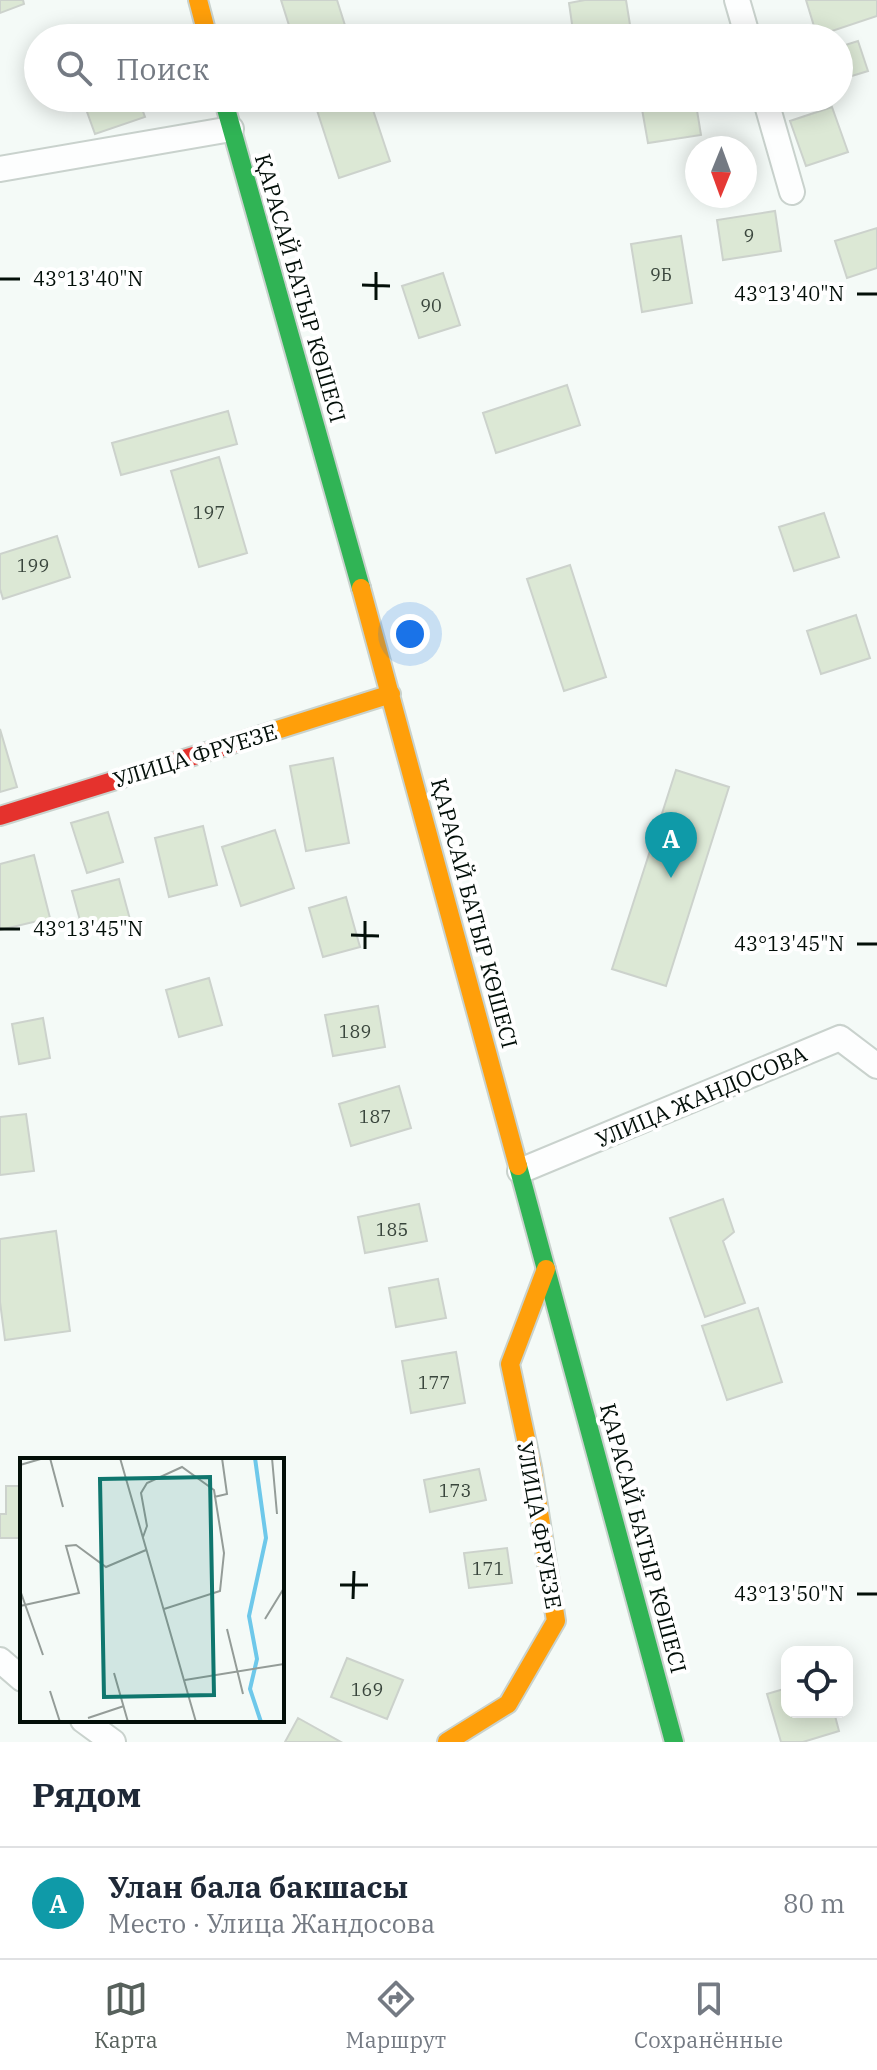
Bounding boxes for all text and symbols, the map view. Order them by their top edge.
search box [24,24,853,112]
icon: search [52,46,96,90]
text: Поиск [116,49,209,88]
north arrow [685,136,757,208]
street label: ҚАРАСАЙ БАТЫР КӨШЕСІ [249,150,353,426]
house number: 9 [744,224,754,247]
house number: 9Б [650,263,672,286]
text: 43°13'40"N [33,265,143,292]
text: 43°13'40"N [734,280,844,307]
house number: 90 [420,294,442,317]
house number: 197 [193,501,225,524]
house number: 199 [17,554,49,577]
your location [390,614,430,654]
street label: УЛИЦА ФРУЕЗЕ [110,716,280,794]
street label: ҚАРАСАЙ БАТЫР КӨШЕСІ [425,775,525,1051]
pin: A [645,812,697,878]
text: 43°13'45"N [33,915,143,942]
text: 43°13'45"N [734,930,844,957]
house number: 189 [339,1020,371,1043]
street label: УЛИЦА ЖАНДОСОВА [591,1038,811,1154]
house number: 187 [359,1105,391,1128]
house number: 185 [376,1218,408,1241]
house number: 177 [418,1371,450,1394]
street label: ҚАРАСАЙ БАТЫР КӨШЕСІ [594,1400,694,1676]
street label: УЛИЦА ФРУЕЗЕ [511,1439,569,1611]
inset map [20,1458,284,1722]
house number: 173 [439,1479,471,1502]
house number: 171 [472,1557,504,1580]
text: 43°13'50"N [734,1580,844,1607]
map controls [781,1646,853,1718]
button: locate [781,1646,853,1718]
house number: 169 [351,1678,383,1701]
text: Рядом [32,1772,141,1816]
text: Улан бала бакшасы [108,1867,408,1906]
text: A [49,1886,67,1920]
text: 80 m [783,1886,845,1920]
text: Место · Улица Жандосова [108,1906,435,1940]
tab: Карта [94,1977,158,2054]
tab: Маршрут [346,1977,446,2054]
tab: Сохранённые [634,1977,783,2054]

